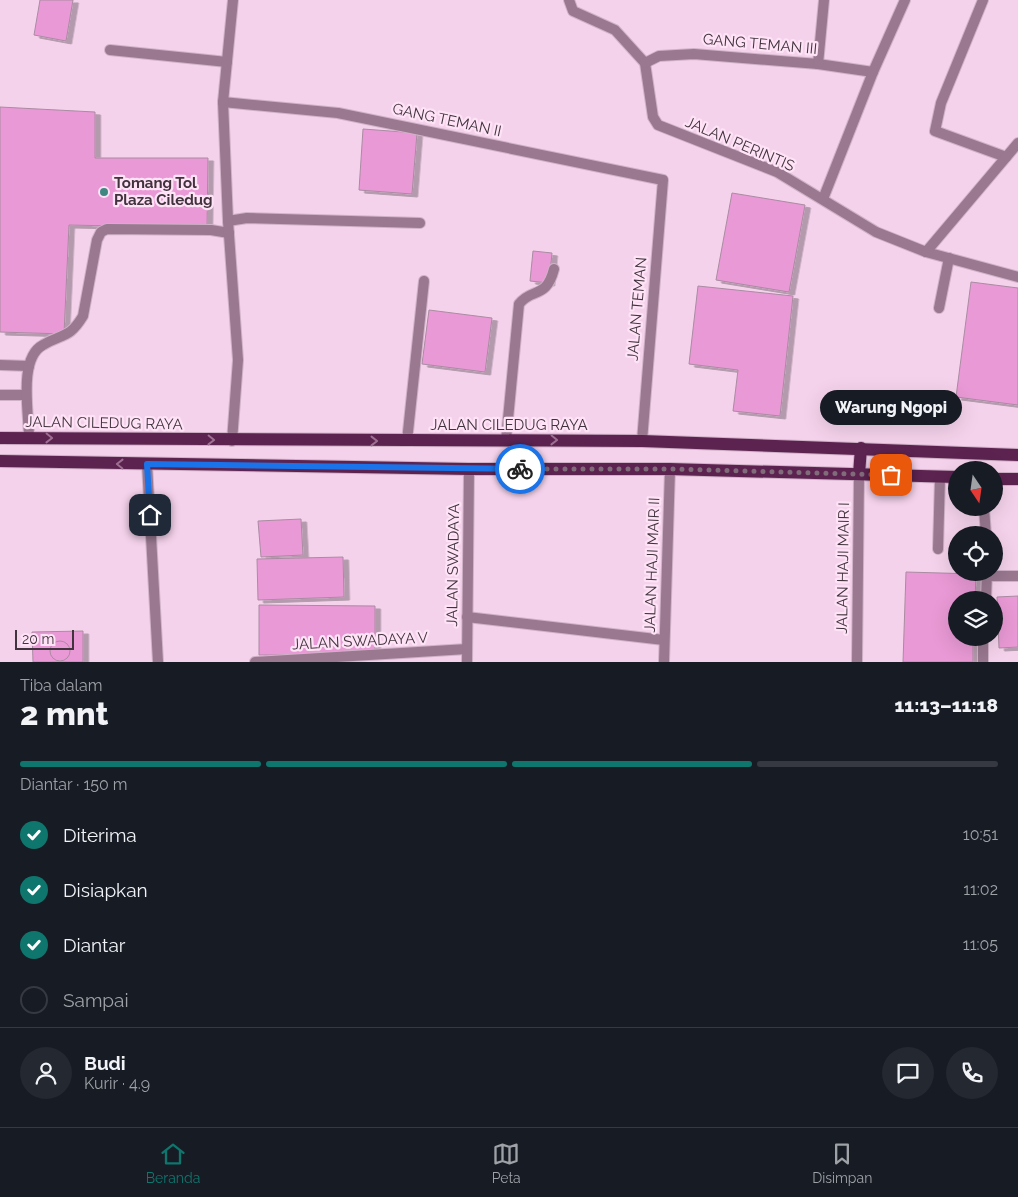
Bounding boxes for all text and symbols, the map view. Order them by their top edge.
street label: GANG TEMAN III [702,30,818,58]
street label: GANG TEMAN II [391,100,503,140]
street label: JALAN PERINTIS [683,113,797,175]
place label: Tomang Tol Plaza Ciledug [114,174,213,209]
marker: Tomang Tol Plaza Ciledug [98,186,110,198]
street label: JALAN TEMAN [623,256,651,362]
callout: Warung Ngopi [820,390,962,425]
text: Warung Ngopi [835,398,947,417]
street label: JALAN CILEDUG RAYA [25,413,183,433]
street label: JALAN CILEDUG RAYA [430,416,588,434]
one-way arrow [45,433,53,443]
one-way arrow [207,435,215,446]
one-way arrow [550,435,558,445]
one-way arrow [370,436,378,446]
courier [495,444,545,494]
pin [870,454,912,496]
icon: bike [506,455,534,483]
one-way arrow [116,459,124,469]
icon: bag [877,461,905,489]
north arrow [948,461,1002,516]
map controls [948,461,1003,646]
pin [129,494,171,536]
street label: JALAN HAJI MAIR II [641,497,663,633]
icon: home [136,501,164,529]
street label: JALAN HAJI MAIR I [833,502,853,634]
street label: JALAN SWADAYA [443,503,463,627]
button: locate [948,526,1003,581]
button: layers [948,591,1003,646]
scale bar [15,627,74,650]
street label: JALAN SWADAYA V [291,628,429,654]
text: 20 m [22,631,54,647]
text: Tiba dalam [20,676,102,695]
text: 11:13–11:18 [895,694,998,716]
text: 2 mnt [20,695,108,732]
text: Diantar · 150 m [20,775,128,794]
icon: check [20,821,48,849]
text: Diterima [63,824,137,846]
text: 10:51 [963,825,998,844]
icon: check [20,876,48,904]
text: Disiapkan [63,879,148,901]
text: 11:02 [963,880,998,899]
icon: check [20,931,48,959]
text: Diantar [63,934,125,956]
text: 11:05 [963,935,998,954]
text: Sampai [63,989,129,1011]
button: person [20,1047,72,1099]
button: chat [882,1047,934,1099]
button: phone [946,1047,998,1099]
text: Budi [84,1052,126,1074]
text: Kurir · 4.9 [84,1074,150,1093]
tab: Beranda [146,1140,200,1186]
tab: Peta [492,1140,521,1186]
tab: Disimpan [812,1140,872,1186]

